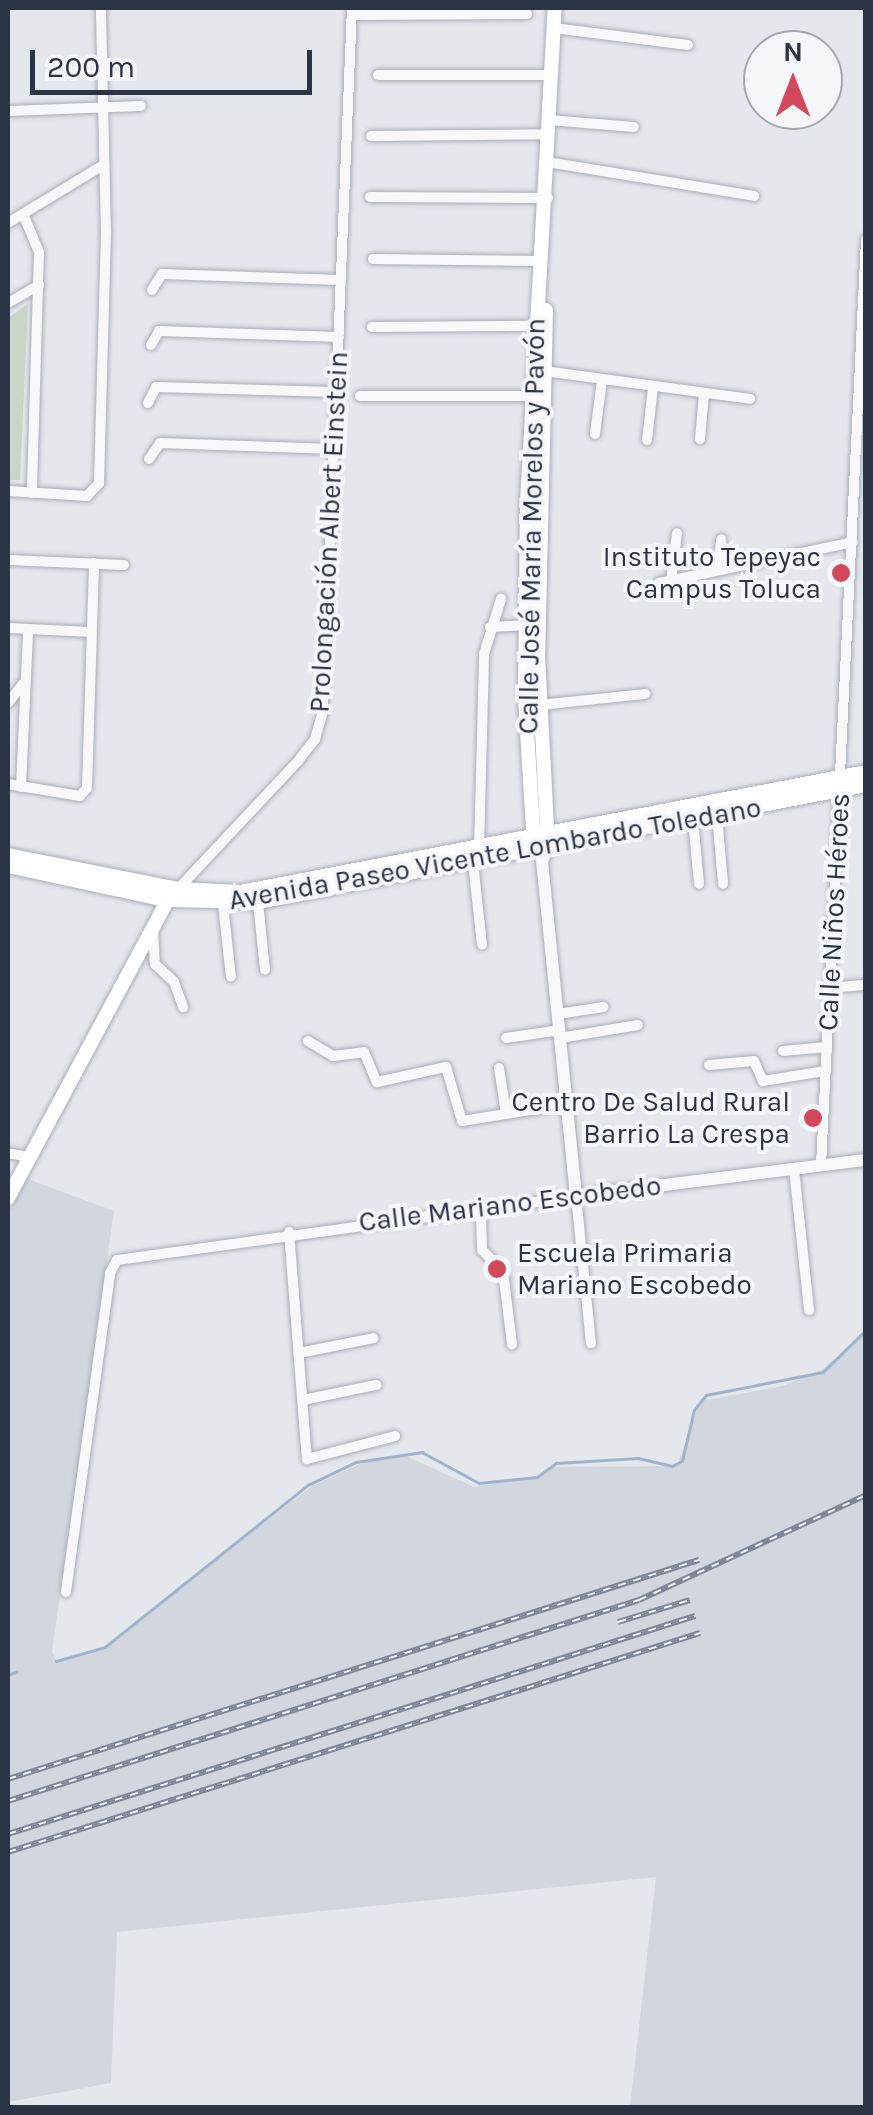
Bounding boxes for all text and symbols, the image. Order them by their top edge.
scale bar [35,30,318,92]
north arrow [743,30,843,130]
text: N [783,35,803,68]
text: 200 m [47,49,135,85]
street label: Calle José María Morelos y Pavón [512,318,552,734]
street label: Prolongación Albert Einstein [303,350,355,714]
place label: Instituto Tepeyac Campus Toluca [603,540,821,606]
marker: Instituto Tepeyac Campus Toluca [830,562,852,584]
street label: Avenida Paseo Vicente Lombardo Toledano [226,791,764,917]
street label: Calle Niños Héroes [811,792,857,1032]
place label: Centro De Salud Rural Barrio La Crespa [512,1085,790,1151]
marker: Centro De Salud Rural Barrio La Crespa [800,1105,826,1131]
street label: Calle Mariano Escobedo [357,1169,663,1239]
place label: Escuela Primaria Mariano Escobedo [517,1236,752,1302]
marker: Escuela Primaria Mariano Escobedo [486,1258,508,1280]

